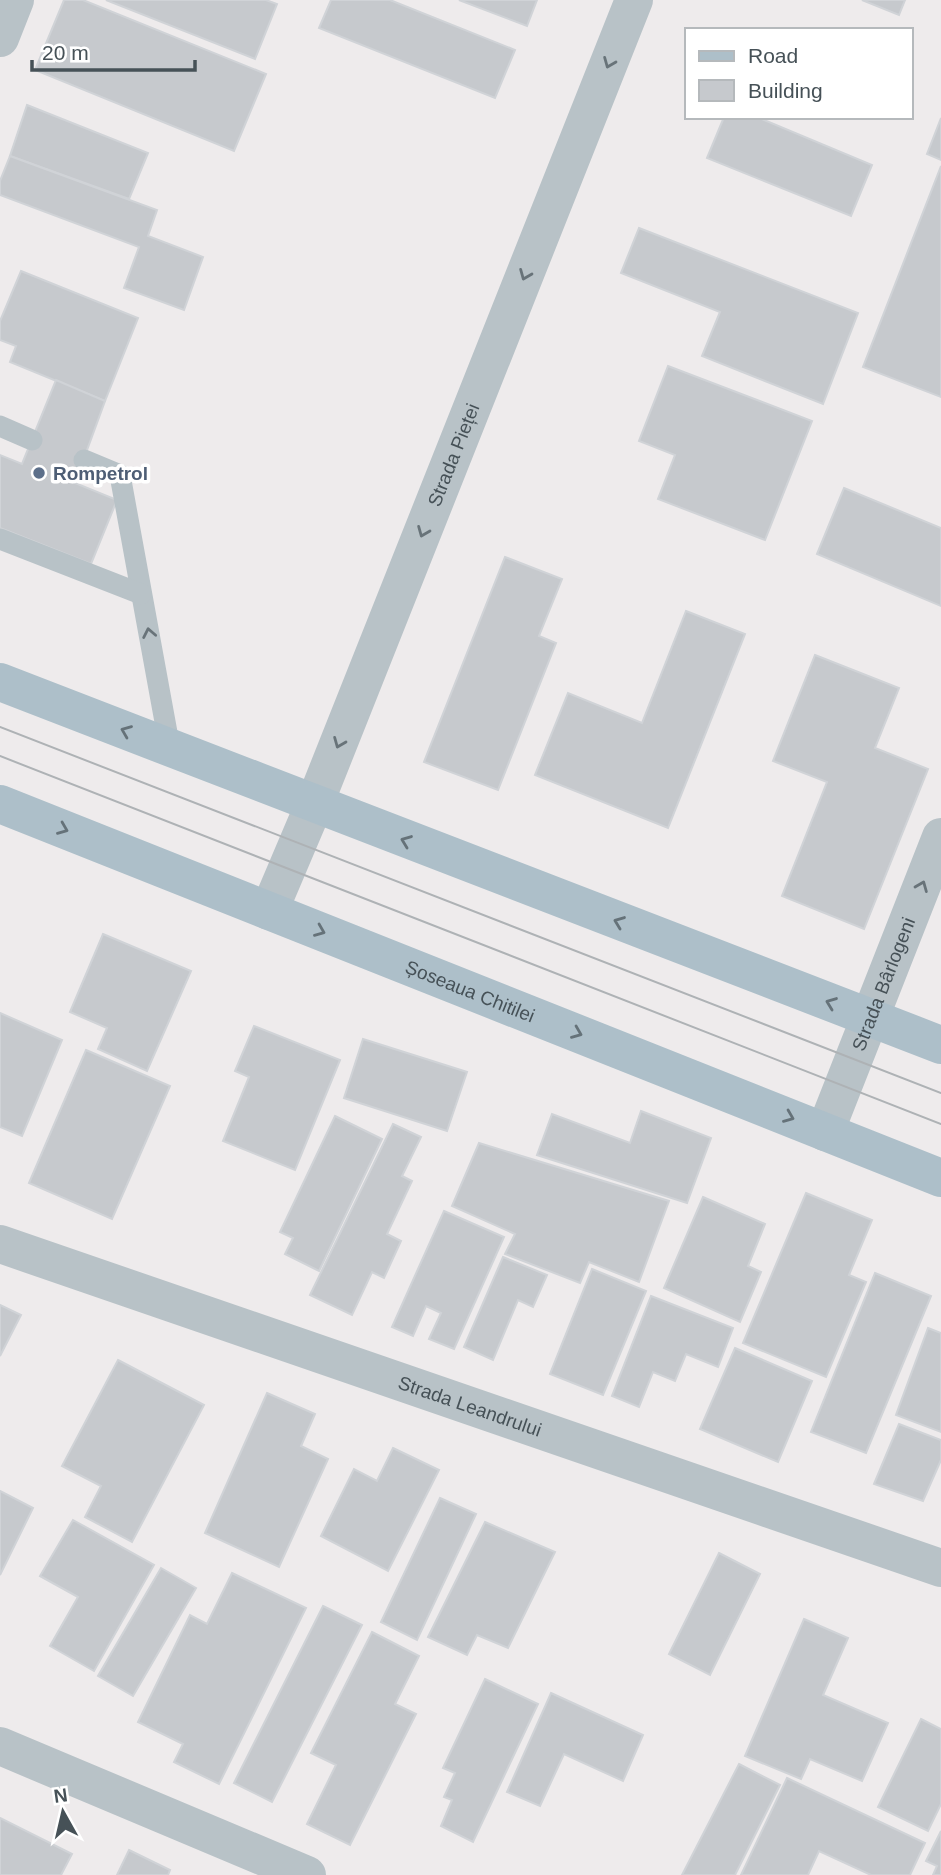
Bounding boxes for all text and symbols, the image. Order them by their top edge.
scale bar [32,28,194,72]
legend [685,28,913,119]
text: 20 m [42,41,89,64]
text: Road [748,44,798,67]
one-way arrow [603,57,617,69]
text: Building [748,79,823,102]
one-way arrow [519,268,533,280]
street label: Strada Pieței [423,400,483,509]
place label: Rompetrol [53,463,148,484]
marker: Rompetrol [31,465,47,481]
one-way arrow [417,525,431,537]
one-way arrow [142,627,157,639]
one-way arrow [121,726,133,740]
one-way arrow [333,737,347,749]
one-way arrow [57,820,69,834]
one-way arrow [401,835,413,849]
one-way arrow [913,881,927,893]
street label: Strada Bârlogeni [847,914,919,1054]
one-way arrow [613,916,626,930]
one-way arrow [314,922,326,936]
street label: Șoseaua Chitilei [402,956,538,1026]
one-way arrow [826,998,838,1012]
one-way arrow [571,1025,583,1039]
one-way arrow [782,1109,794,1123]
street label: Strada Leandrului [396,1371,544,1440]
north arrow [28,1777,98,1847]
text: N [52,1784,69,1807]

